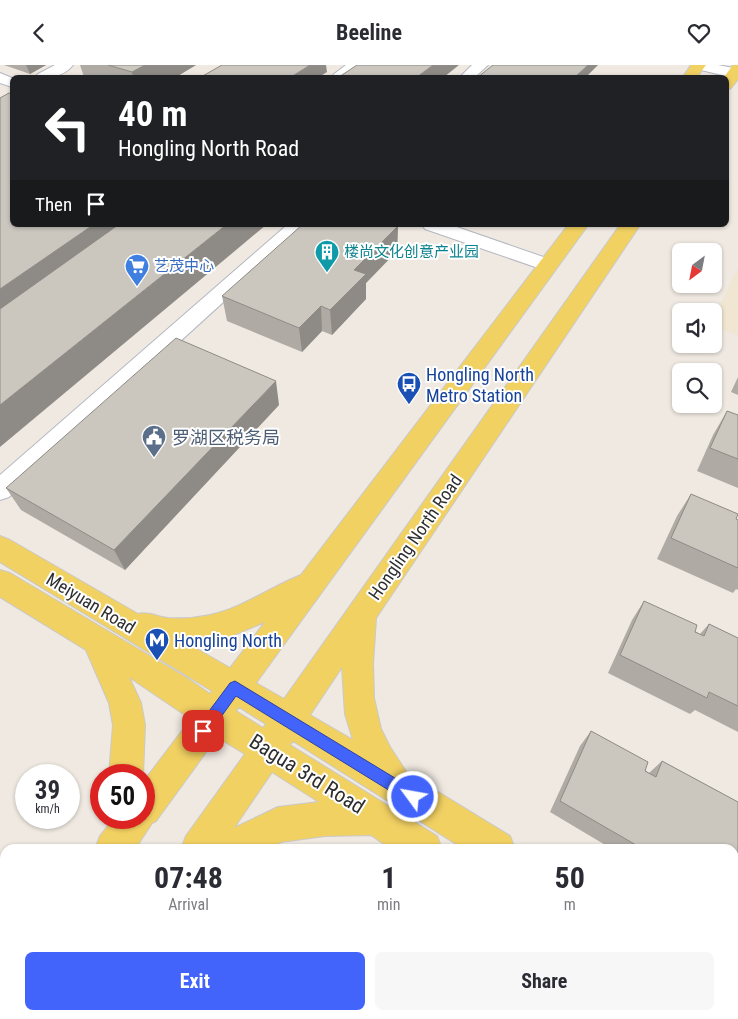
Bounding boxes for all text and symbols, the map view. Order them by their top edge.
icon: back [25,19,53,47]
icon: heart [685,19,713,47]
text: Beeline [336,20,402,45]
text: 40 m [118,94,187,135]
icon: left [35,95,100,160]
text: Hongling North Road [118,136,299,161]
icon: arrive [82,190,110,218]
text: Then [35,193,72,216]
building icon: 楼尚文化创意产业园 [314,239,340,273]
place label: 楼尚文化创意产业园 [344,243,479,261]
north arrow [672,243,722,293]
map controls [672,243,722,413]
supermarket icon: 艺茂中心 [124,253,150,287]
place label: 艺茂中心 [154,257,214,275]
button: sound [672,303,722,353]
button: search [672,363,722,413]
place label: Hongling North Metro Station [426,364,534,406]
bus stop icon: Hongling North Metro Station [396,371,422,405]
public building icon: 罗湖区税务局 [141,424,167,458]
place label: 罗湖区税务局 [172,427,280,448]
street label: Hongling North Road [364,470,466,604]
street label: Meiyuan Road [43,568,139,638]
metro station icon: Hongling North [144,627,170,661]
place label: Hongling North [174,630,282,651]
pin [182,710,224,752]
icon: arrive [189,717,217,745]
street label: Bagua 3rd Road [245,729,369,819]
speed limit sign: 50 [90,764,155,829]
position arrow [386,770,438,822]
text: 39 [35,776,60,805]
text: km/h [35,802,60,816]
text: 07:48 [154,860,223,895]
text: 1 [381,860,396,895]
text: 50 [555,860,585,895]
text: Arrival [168,895,209,914]
text: min [377,895,400,914]
text: m [564,895,576,914]
button: Exit [25,952,365,1010]
button: Share [375,952,714,1010]

